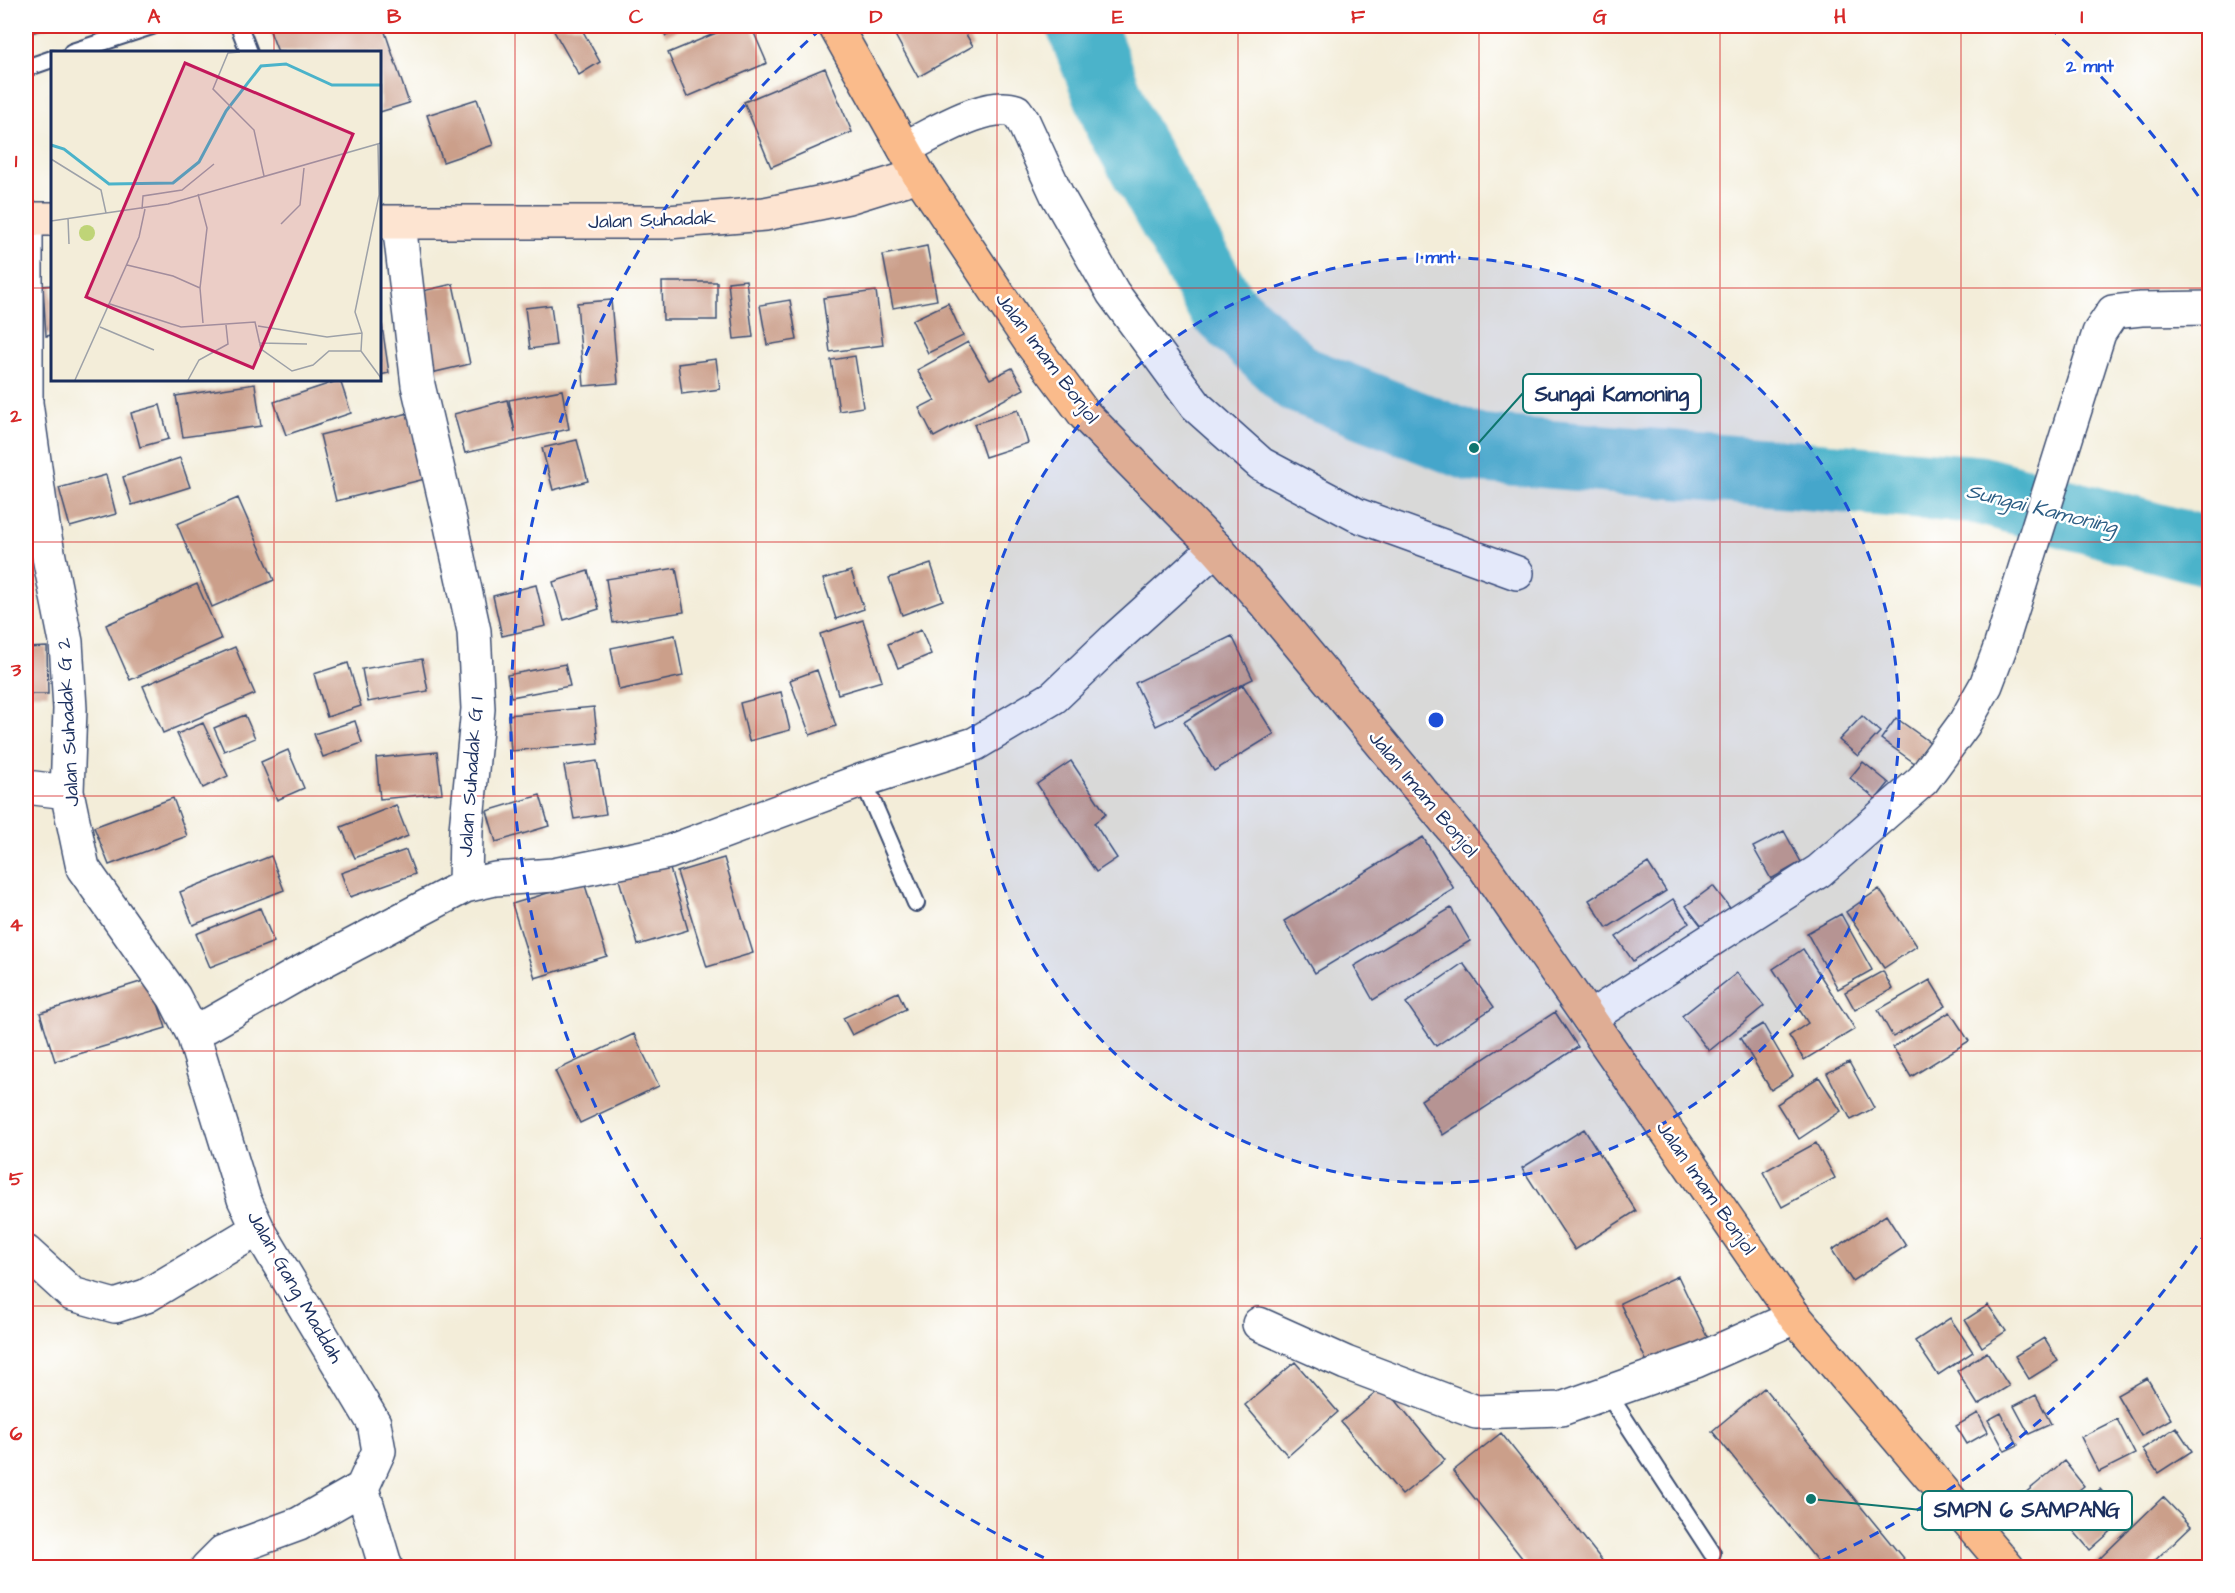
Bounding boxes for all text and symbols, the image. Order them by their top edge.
text: A [148,3,161,31]
text: B [387,3,402,31]
text: C [629,3,644,31]
text: D [870,3,883,31]
text: E [1112,3,1124,31]
text: F [1351,3,1366,31]
text: G [1593,3,1607,31]
text: H [1834,3,1846,31]
text: I [2080,3,2084,31]
inset map [51,51,381,381]
text: 2 mnt [2065,54,2115,79]
text: 1 [15,147,18,175]
street label: Jalan Suhadak [588,204,716,236]
text: 1 mnt [1416,245,1457,270]
street label: Jalan Imam Bonjol [988,287,1106,429]
callout: Sungai Kamoning [1523,374,1701,413]
text: Sungai Kamoning [1534,380,1689,411]
text: 2 [9,402,22,430]
water label: Sungai Kamoning [1963,476,2122,543]
street label: Jalan Suhadak G 2 [50,636,86,807]
text: 3 [10,656,22,684]
street label: Jalan Suhadak G 1 [451,696,491,858]
centre of rings [1426,710,1446,730]
street label: Jalan Imam Bonjol [1362,725,1484,863]
text: 4 [9,911,23,939]
street label: Jalan Imam Bonjol [1649,1115,1763,1261]
text: 5 [9,1165,24,1193]
street label: Jalan Gang Maddah [239,1206,350,1369]
text: 6 [10,1420,23,1448]
callout: SMPN 6 SAMPANG [1922,1491,2132,1530]
text: SMPN 6 SAMPANG [1933,1496,2121,1525]

